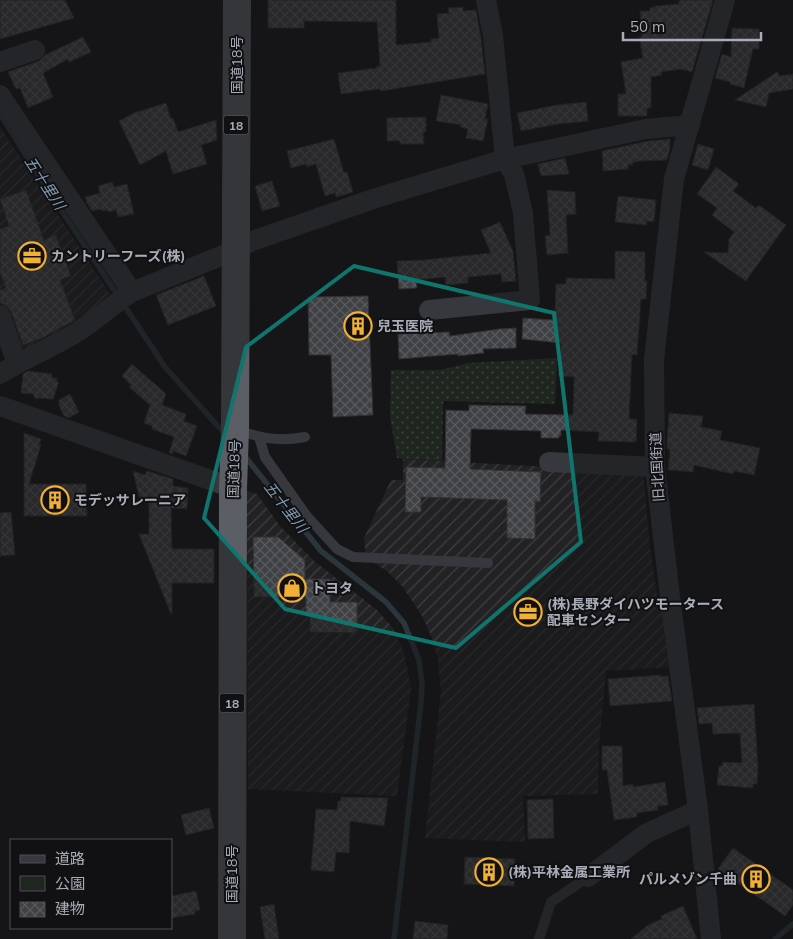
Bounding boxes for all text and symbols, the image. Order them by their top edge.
scale bar [623,10,760,42]
text: 50 m [630,17,665,36]
street label: 国道18号 [228,36,246,94]
road number: 18 [224,116,248,134]
water label: 五十里川 [21,153,70,215]
office icon: カントリーフーズ(株) [17,241,47,271]
place label: カントリーフーズ(株) [51,247,185,265]
building icon: 兒玉医院 [343,311,373,341]
place label: 兒玉医院 [377,317,433,335]
street label: 旧北国街道 [646,432,668,502]
street label: 国道18号 [224,439,244,499]
water label: 五十里川 [260,478,313,538]
building icon: モデッサレーニア [40,485,70,515]
place label: モデッサレーニア [74,491,186,509]
shop icon: トヨタ [277,573,307,603]
place label: トヨタ [311,579,353,597]
place label: (株)長野ダイハツモータース 配車センター [547,595,724,629]
office icon: (株)長野ダイハツモータース 配車センター [513,597,543,627]
road number: 18 [220,694,244,712]
legend [10,839,172,929]
street label: 国道18号 [223,845,241,903]
text: 道路 [55,849,85,868]
building icon: (株)平林金属工業所 [474,857,504,887]
place label: (株)平林金属工業所 [508,863,630,881]
building icon: パルメゾン千曲 [741,864,771,894]
place label: パルメゾン千曲 [639,870,737,888]
text: 公園 [55,874,85,893]
text: 建物 [55,899,85,918]

